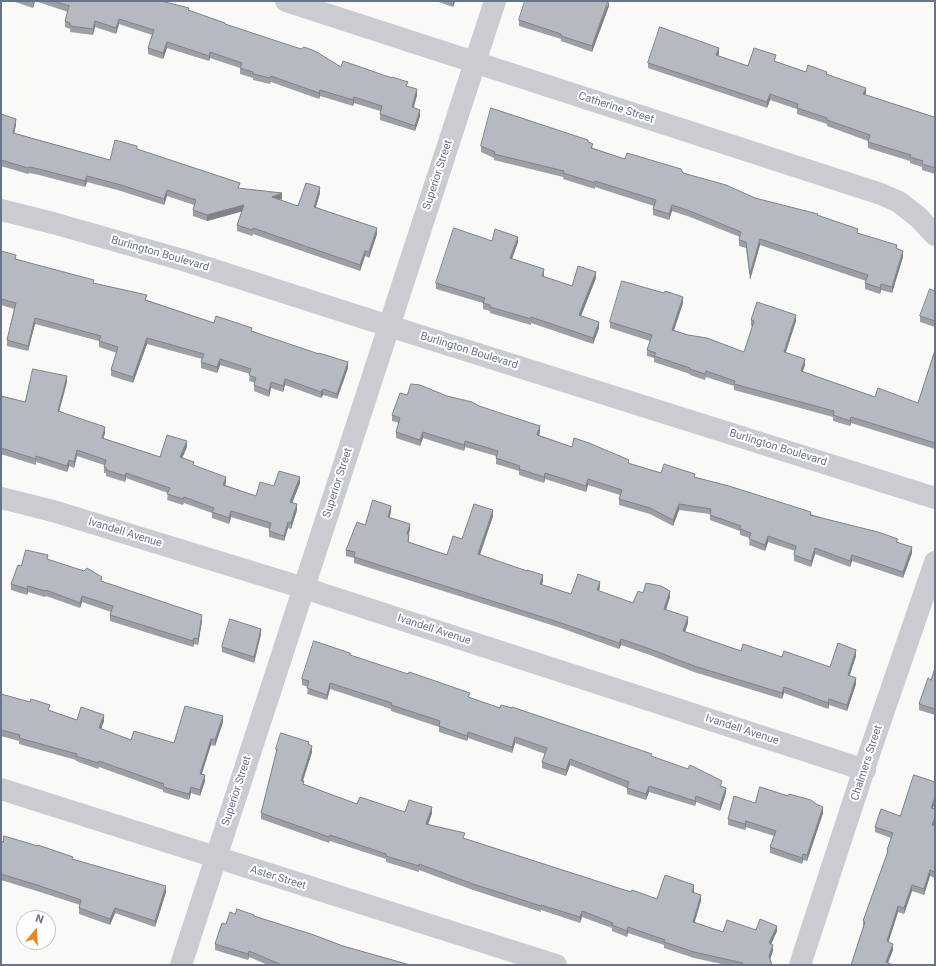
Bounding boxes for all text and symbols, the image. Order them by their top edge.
street label: Catherine Street [577,90,655,126]
street label: Superior Street [420,138,456,212]
street label: Burlington Boulevard [109,234,211,274]
street label: Burlington Boulevard [419,330,519,372]
street label: Burlington Boulevard [728,427,828,469]
street label: Superior Street [320,446,356,520]
street label: Ivandell Avenue [87,516,163,550]
street label: Ivandell Avenue [396,612,472,648]
street label: Ivandell Avenue [704,712,780,748]
street label: Chalmers Street [849,724,885,802]
street label: Superior Street [219,754,255,828]
street label: Aster Street [248,863,308,893]
north arrow [16,910,56,950]
text: N [34,912,45,926]

